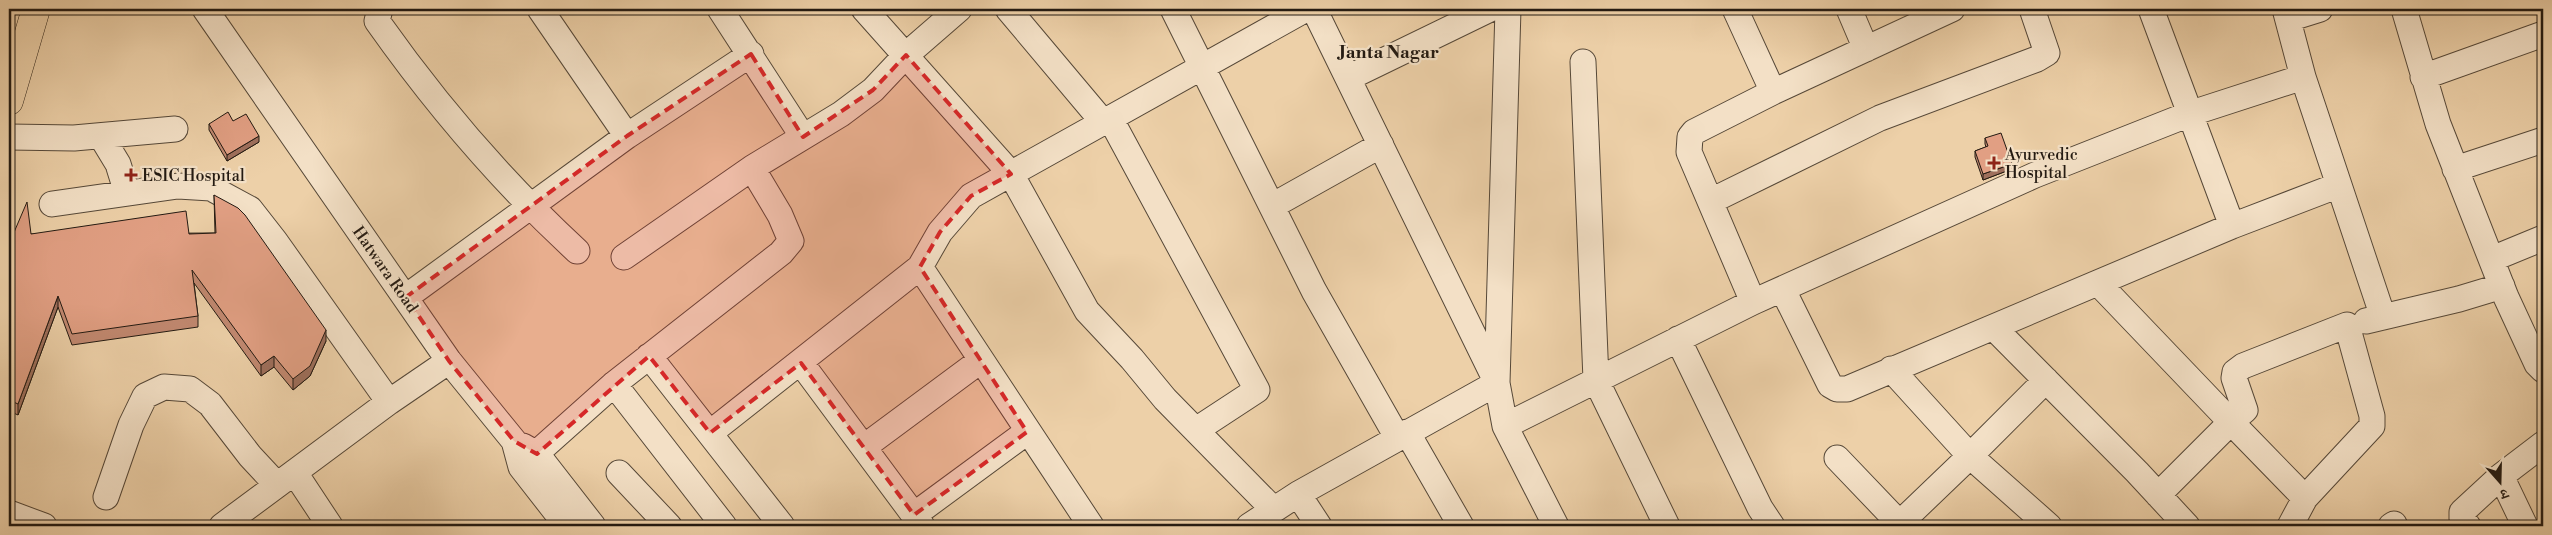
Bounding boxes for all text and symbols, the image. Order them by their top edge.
district label: Janta Nagar [1336,41,1439,64]
place label: Ayurvedic Hospital [2004,145,2078,183]
marker: Ayurvedic Hospital [1987,156,2001,170]
place label: ESIC Hospital [142,166,245,186]
marker: ESIC Hospital [124,168,138,182]
street label: Hatwara Road [348,222,422,317]
north arrow [2474,458,2524,508]
text: उ [2497,483,2511,503]

